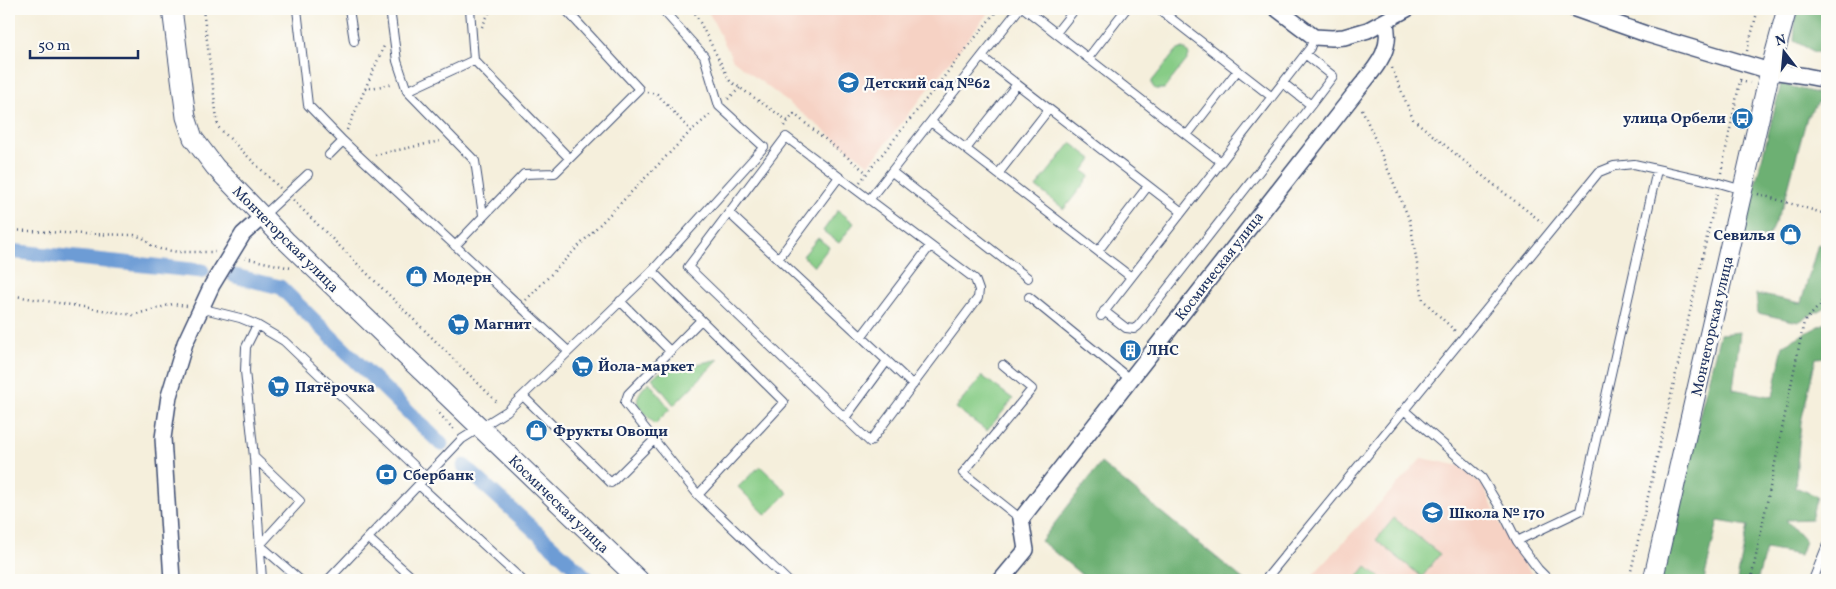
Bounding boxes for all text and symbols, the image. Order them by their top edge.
scale bar [30,28,138,60]
north arrow [1758,28,1808,78]
text: N [1773,30,1788,51]
text: 50 m [38,36,70,57]
school or university icon: Детский сад №62 [836,71,860,95]
place label: Детский сад №62 [864,74,991,95]
bus stop icon: улица Орбели [1730,106,1754,130]
place label: улица Орбели [1623,109,1726,130]
street label: Мончегорская улица [227,182,343,298]
street label: Космическая улица [1171,208,1269,326]
shop icon: Севилья [1779,223,1803,247]
place label: Севилья [1714,226,1775,247]
street label: Мончегорская улица [1687,254,1740,398]
shop icon: Модерн [405,265,429,289]
place label: Модерн [433,268,492,289]
supermarket icon: Магнит [446,312,470,336]
place label: Магнит [474,315,532,336]
building icon: ЛНС [1119,338,1143,362]
place label: ЛНС [1147,341,1179,362]
supermarket icon: Йола-маркет [570,354,594,378]
place label: Йола-маркет [598,357,695,378]
supermarket icon: Пятёрочка [267,375,291,399]
place label: Пятёрочка [295,378,375,399]
shop icon: Фрукты Овощи [525,419,549,443]
place label: Фрукты Овощи [553,422,668,443]
street label: Космическая улица [503,451,613,559]
bank icon: Сбербанк [375,463,399,487]
place label: Сбербанк [403,466,474,487]
school or university icon: Школа № 170 [1421,501,1445,525]
place label: Школа № 170 [1449,504,1545,525]

